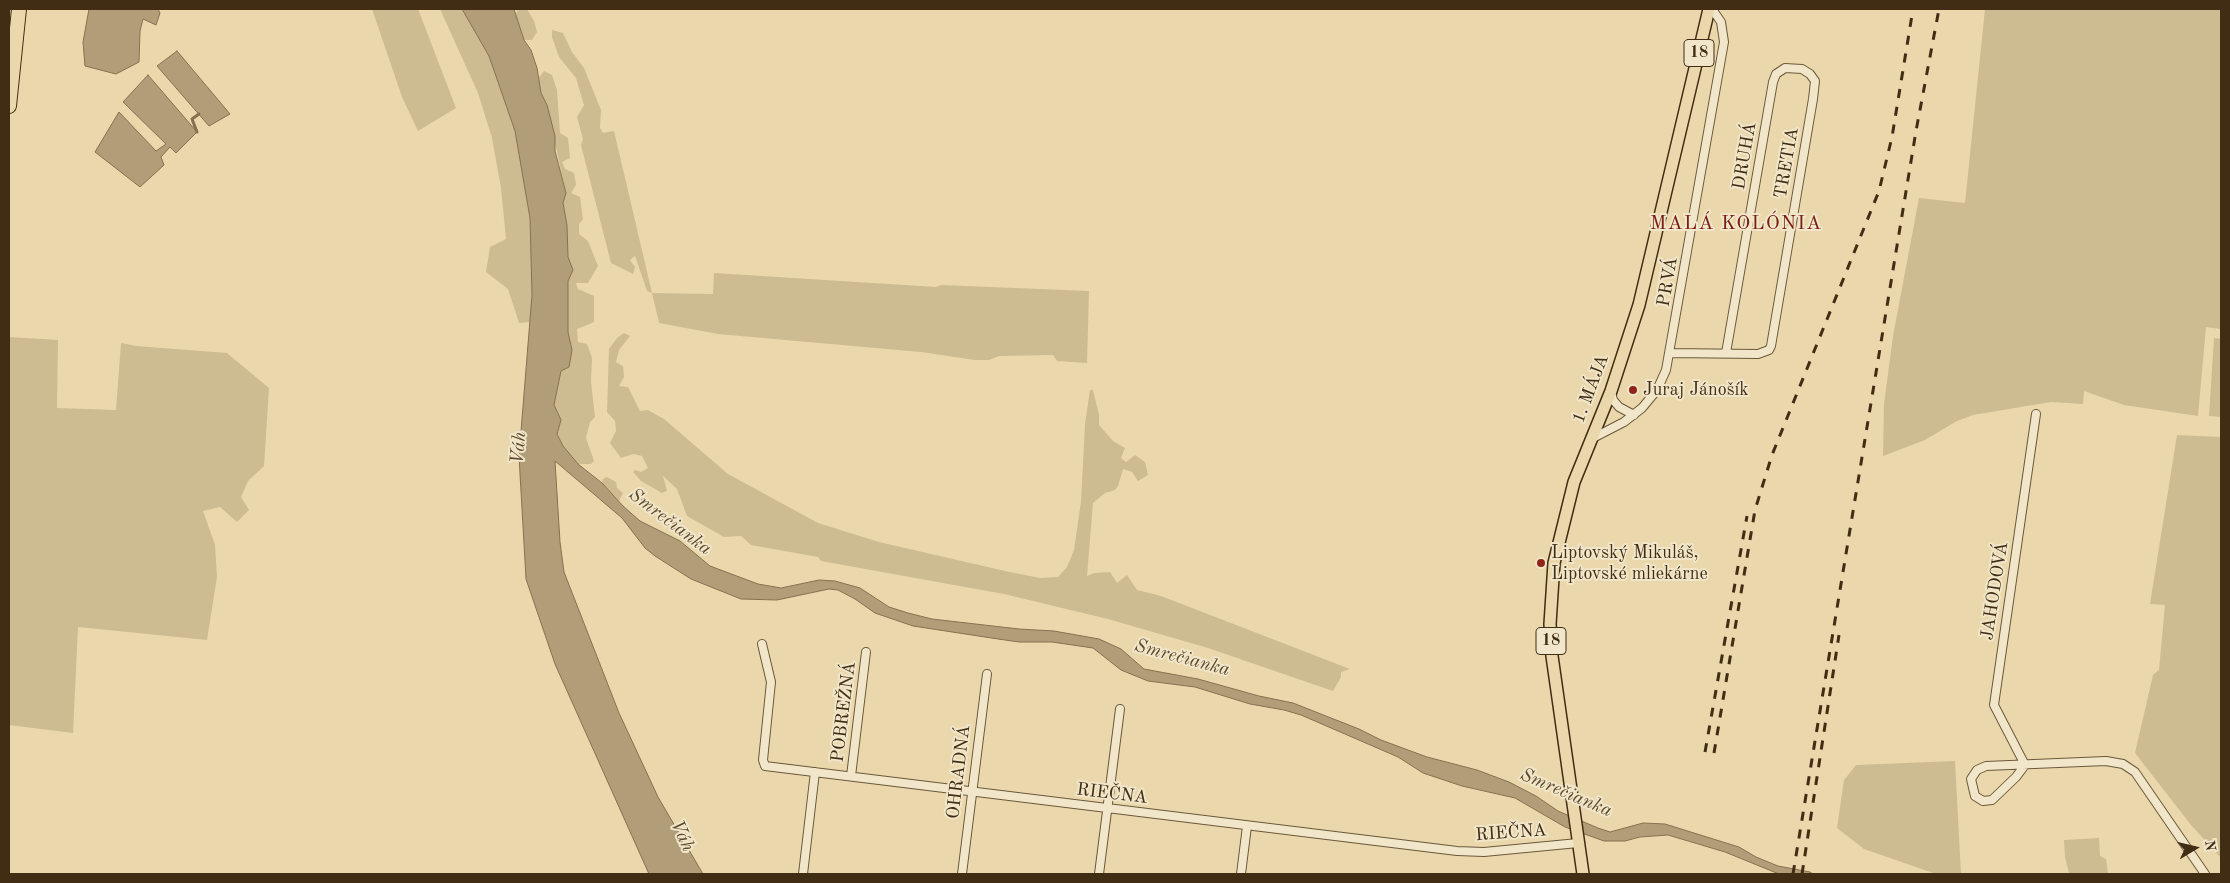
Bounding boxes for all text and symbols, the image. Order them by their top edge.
road number: 18 [1684,40,1714,66]
street label: DRUHÁ [1728,121,1762,191]
street label: TRETIA [1770,126,1804,200]
district label: MALÁ KOLÓNIA [1648,212,1824,236]
street label: PRVÁ [1653,255,1683,309]
street label: 1. MÁJA [1568,352,1614,426]
place label: Juraj Jánošík [1643,379,1749,401]
marker: Juraj Jánošík [1627,384,1639,396]
water label: Váh [506,431,532,465]
water label: Smrečianka [624,483,716,561]
street label: JAHODOVÁ [1977,540,2013,642]
place label: Liptovský Mikuláš, Liptovské mliekárne [1551,542,1708,584]
marker: Liptovský Mikuláš, Liptovské mliekárne [1535,557,1547,569]
road number: 18 [1536,627,1566,654]
water label: Smrečianka [1132,634,1232,682]
street label: POBREŽNÁ [827,660,861,764]
street label: OHRADNÁ [943,724,975,820]
water label: Smrečianka [1516,763,1616,823]
street label: RIEČNA [1075,779,1149,809]
water label: Váh [665,816,699,856]
street label: RIEČNA [1475,820,1547,846]
north arrow [2170,823,2220,873]
text: N [2202,839,2218,852]

